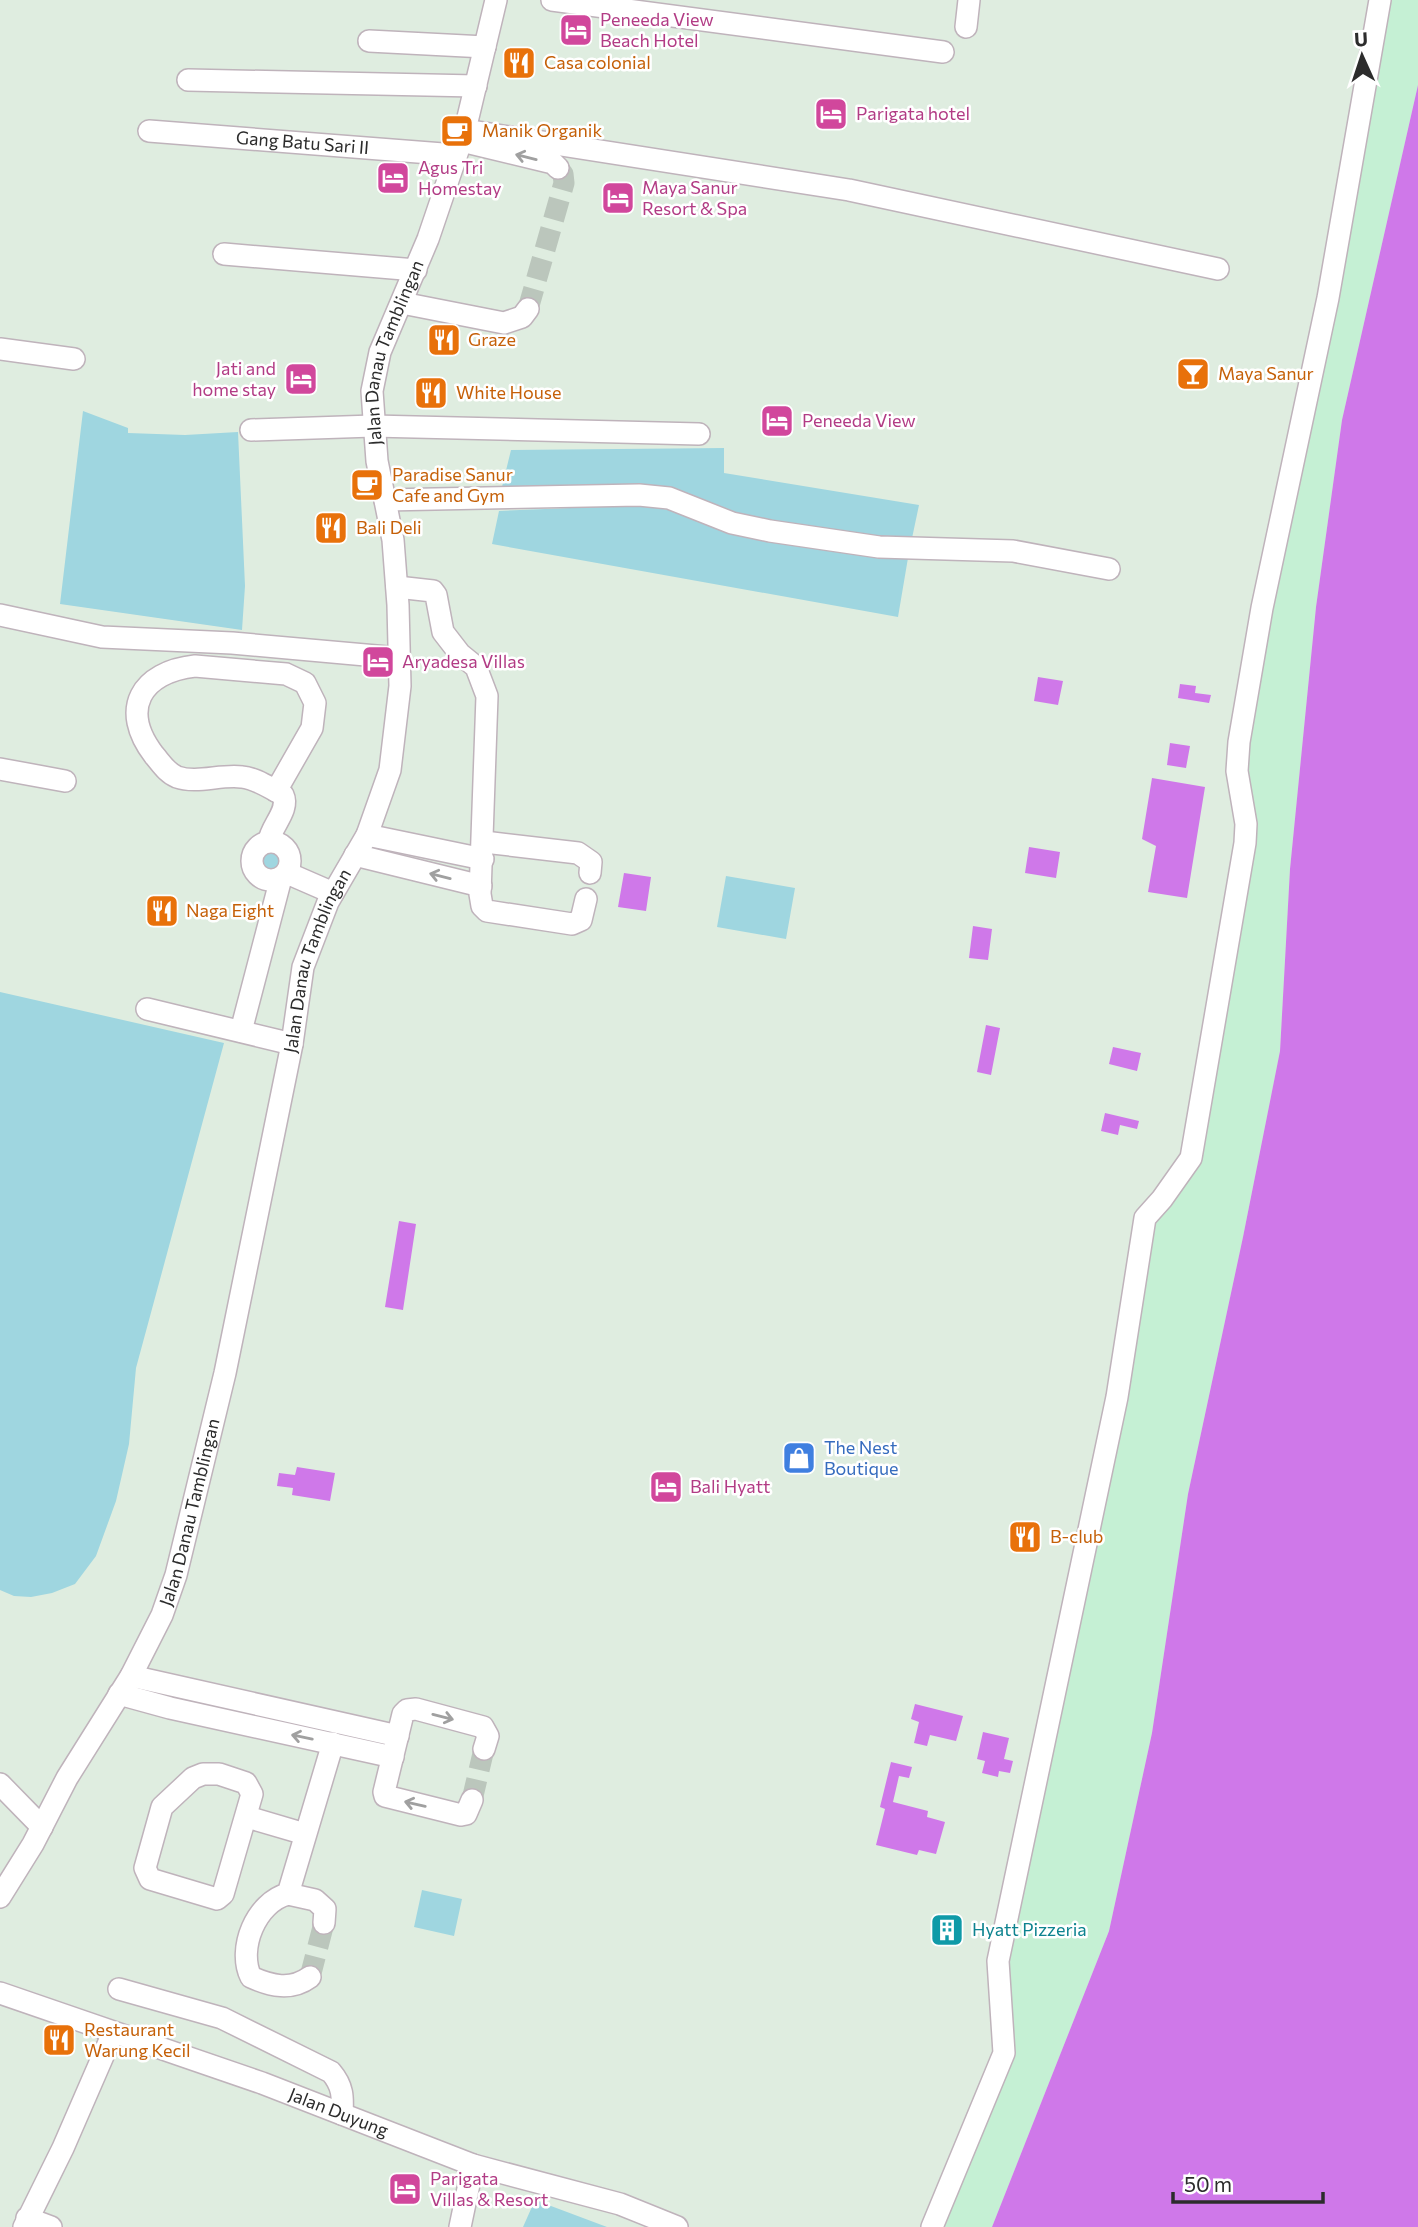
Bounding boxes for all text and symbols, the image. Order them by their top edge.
place label: Peneeda View Beach Hotel [600,8,714,51]
hotel icon: Peneeda View Beach Hotel [557,11,595,49]
north arrow [1327,21,1397,91]
text: U [1354,27,1369,50]
restaurant icon: Casa colonial [500,44,538,82]
place label: Casa colonial [544,51,651,73]
hotel icon: Parigata hotel [812,95,850,133]
place label: Parigata hotel [856,102,970,124]
cafe icon: Manik Organik [438,112,476,150]
place label: Manik Organik [482,119,602,141]
street label: Gang Batu Sari II [235,126,370,158]
one-way arrow [515,150,538,163]
place label: Agus Tri Homestay [418,156,502,199]
hotel icon: Agus Tri Homestay [374,159,412,197]
place label: Maya Sanur Resort & Spa [642,176,747,219]
hotel icon: Maya Sanur Resort & Spa [599,179,637,217]
street label: Jalan Danau Tamblingan [360,256,428,446]
restaurant icon: Graze [425,321,463,359]
place label: Graze [468,328,516,350]
bar icon: Maya Sanur [1174,355,1212,393]
place label: Jati and home stay [192,357,276,400]
hotel icon: Jati and home stay [282,360,320,398]
place label: Maya Sanur [1218,362,1314,384]
restaurant icon: White House [412,374,450,412]
place label: White House [456,381,561,403]
hotel icon: Peneeda View [758,402,796,440]
place label: Peneeda View [802,409,916,431]
place label: Paradise Sanur Cafe and Gym [392,463,513,506]
cafe icon: Paradise Sanur Cafe and Gym [348,466,386,504]
restaurant icon: Bali Deli [312,509,350,547]
place label: Bali Deli [356,516,422,538]
hotel icon: Aryadesa Villas [359,643,397,681]
place label: Aryadesa Villas [402,650,525,672]
street label: Jalan Danau Tamblingan [278,864,355,1055]
one-way arrow [429,869,452,882]
restaurant icon: Naga Eight [143,892,181,930]
place label: Naga Eight [186,899,274,921]
street label: Jalan Danau Tamblingan [154,1416,224,1609]
place label: The Nest Boutique [824,1436,899,1479]
shop icon: The Nest Boutique [780,1439,818,1477]
hotel icon: Bali Hyatt [647,1468,685,1506]
place label: Bali Hyatt [690,1475,770,1497]
restaurant icon: B-club [1006,1518,1044,1556]
place label: B-club [1050,1525,1103,1547]
one-way arrow [432,1711,454,1724]
one-way arrow [291,1729,314,1743]
one-way arrow [404,1797,427,1810]
building icon: Hyatt Pizzeria [928,1911,966,1949]
place label: Hyatt Pizzeria [972,1918,1087,1940]
place label: Restaurant Warung Kecil [84,2018,191,2061]
restaurant icon: Restaurant Warung Kecil [40,2021,78,2059]
street label: Jalan Duyung [286,2082,392,2141]
scale bar [1173,2160,1324,2204]
place label: Parigata Villas & Resort [430,2167,548,2210]
hotel icon: Parigata Villas & Resort [386,2170,424,2208]
text: 50 m [1184,2171,1232,2196]

